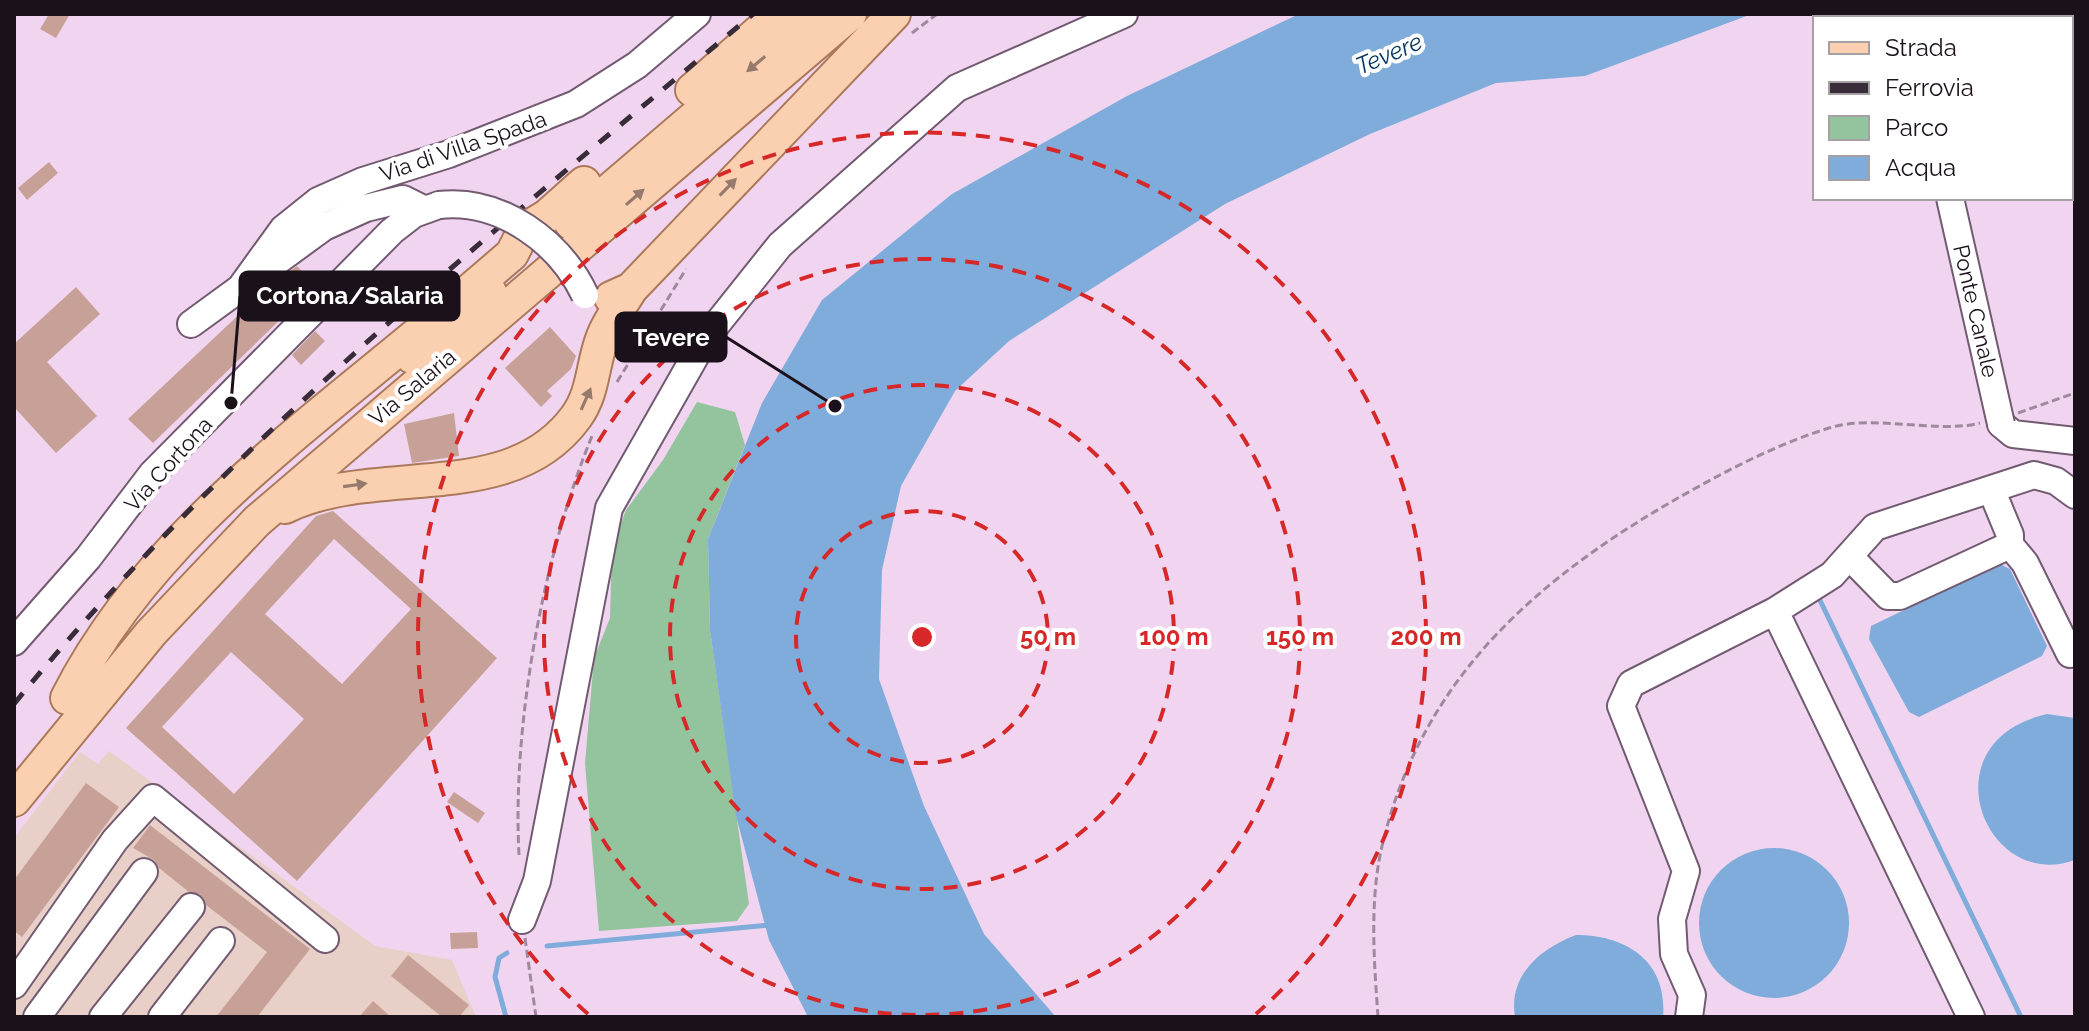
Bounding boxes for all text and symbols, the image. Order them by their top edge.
legend [1813,16,2073,200]
water label: Tevere [1351,27,1426,80]
text: Strada [1885,33,1957,62]
one-way arrow [746,55,766,72]
text: Ferrovia [1885,73,1974,102]
street label: Via di Villa Spada [376,105,550,187]
text: Parco [1885,113,1948,142]
text: Acqua [1885,153,1956,182]
one-way arrow [719,178,737,197]
one-way arrow [625,189,645,207]
street label: Ponte Canale [1948,242,2004,380]
callout: Cortona/Salaria [240,272,459,320]
text: Cortona/Salaria [256,281,444,310]
callout: Tevere [616,313,726,361]
text: Tevere [632,323,710,352]
street label: Via Salaria [363,343,461,431]
one-way arrow [579,387,592,411]
street label: Via Cortona [119,411,217,517]
one-way arrow [343,478,368,491]
text: 50 m [1020,622,1076,651]
text: 100 m [1139,622,1209,651]
text: 150 m [1266,622,1334,651]
text: 200 m [1390,622,1462,651]
centre of rings [908,623,936,651]

